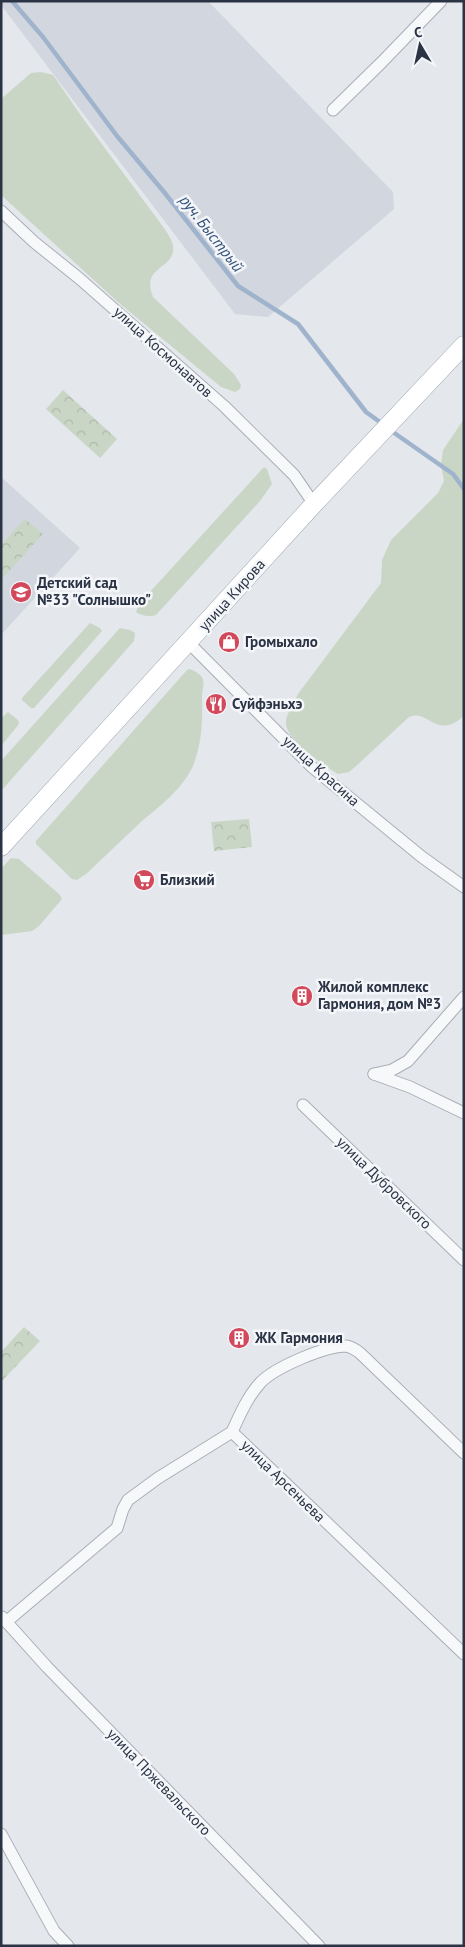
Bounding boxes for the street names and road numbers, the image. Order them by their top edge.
street label: улица Космонавтов [110,302,217,401]
street label: улица Кирова [194,555,269,635]
street label: улица Красина [279,731,364,810]
street label: улица Дубровского [333,1132,436,1233]
street label: улица Арсеньева [237,1436,330,1526]
street label: улица Пржевальского [103,1724,215,1839]

